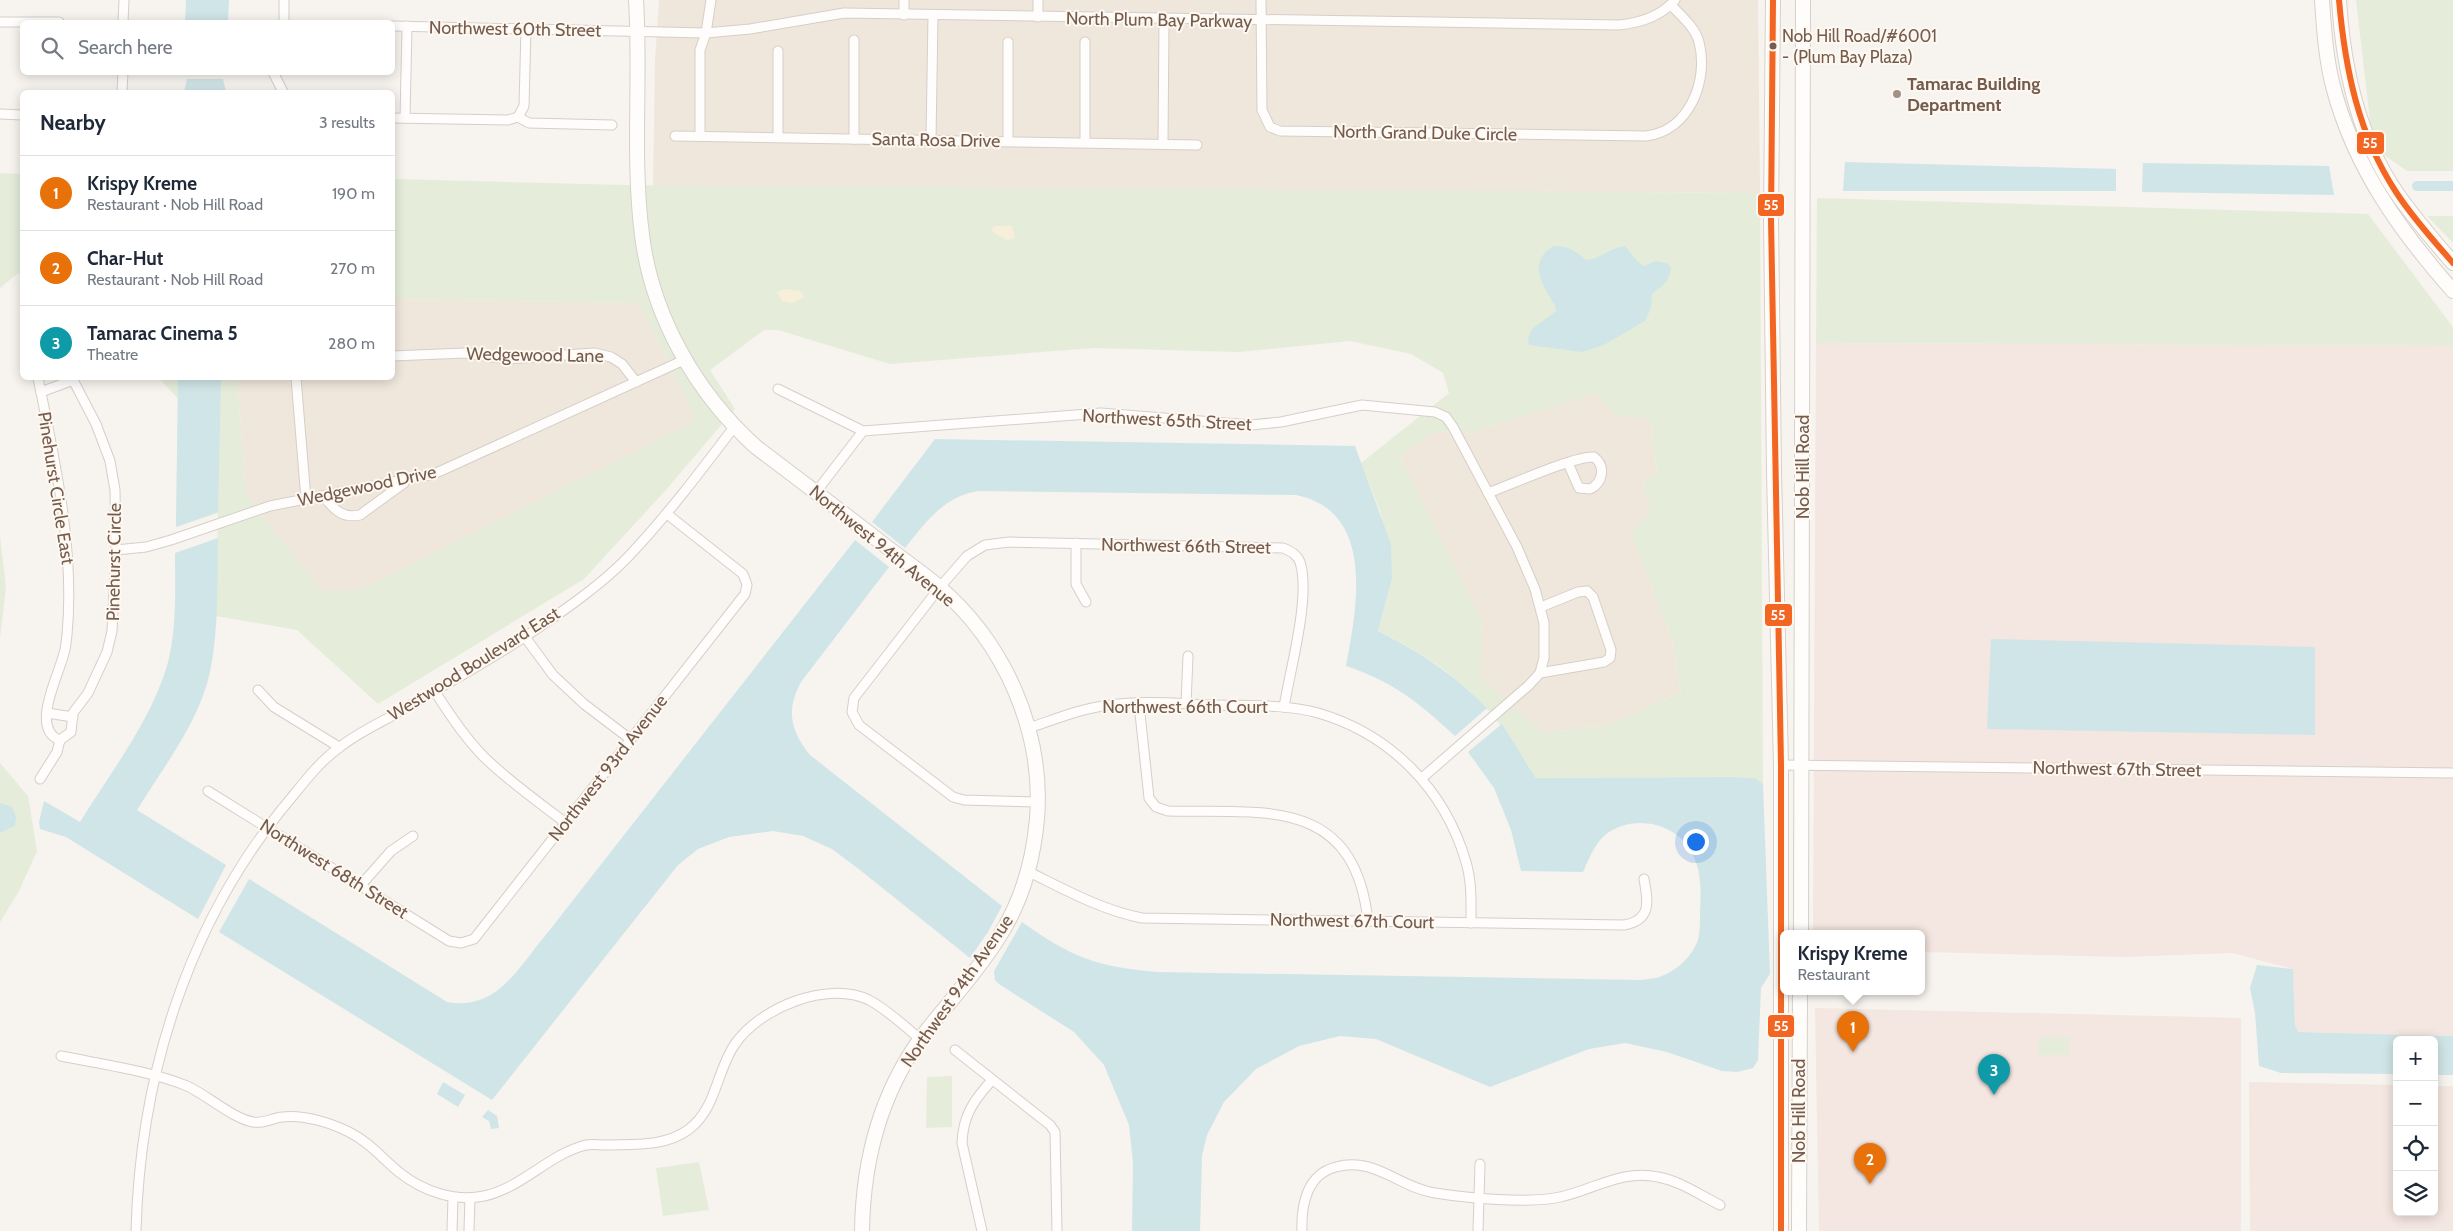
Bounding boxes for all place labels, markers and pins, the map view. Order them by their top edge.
place label: Nob Hill Road/#6001 - (Plum Bay Plaza) [1782,26,1937,67]
marker: Nob Hill Road/#6001 - (Plum Bay Plaza) [1768,41,1778,51]
place label: Tamarac Building Department [1907,73,2040,116]
marker: Tamarac Building Department [1891,88,1903,100]
pin: 1 [1837,1011,1869,1052]
pin: 3 [1978,1054,2010,1095]
pin: 2 [1854,1143,1886,1184]

